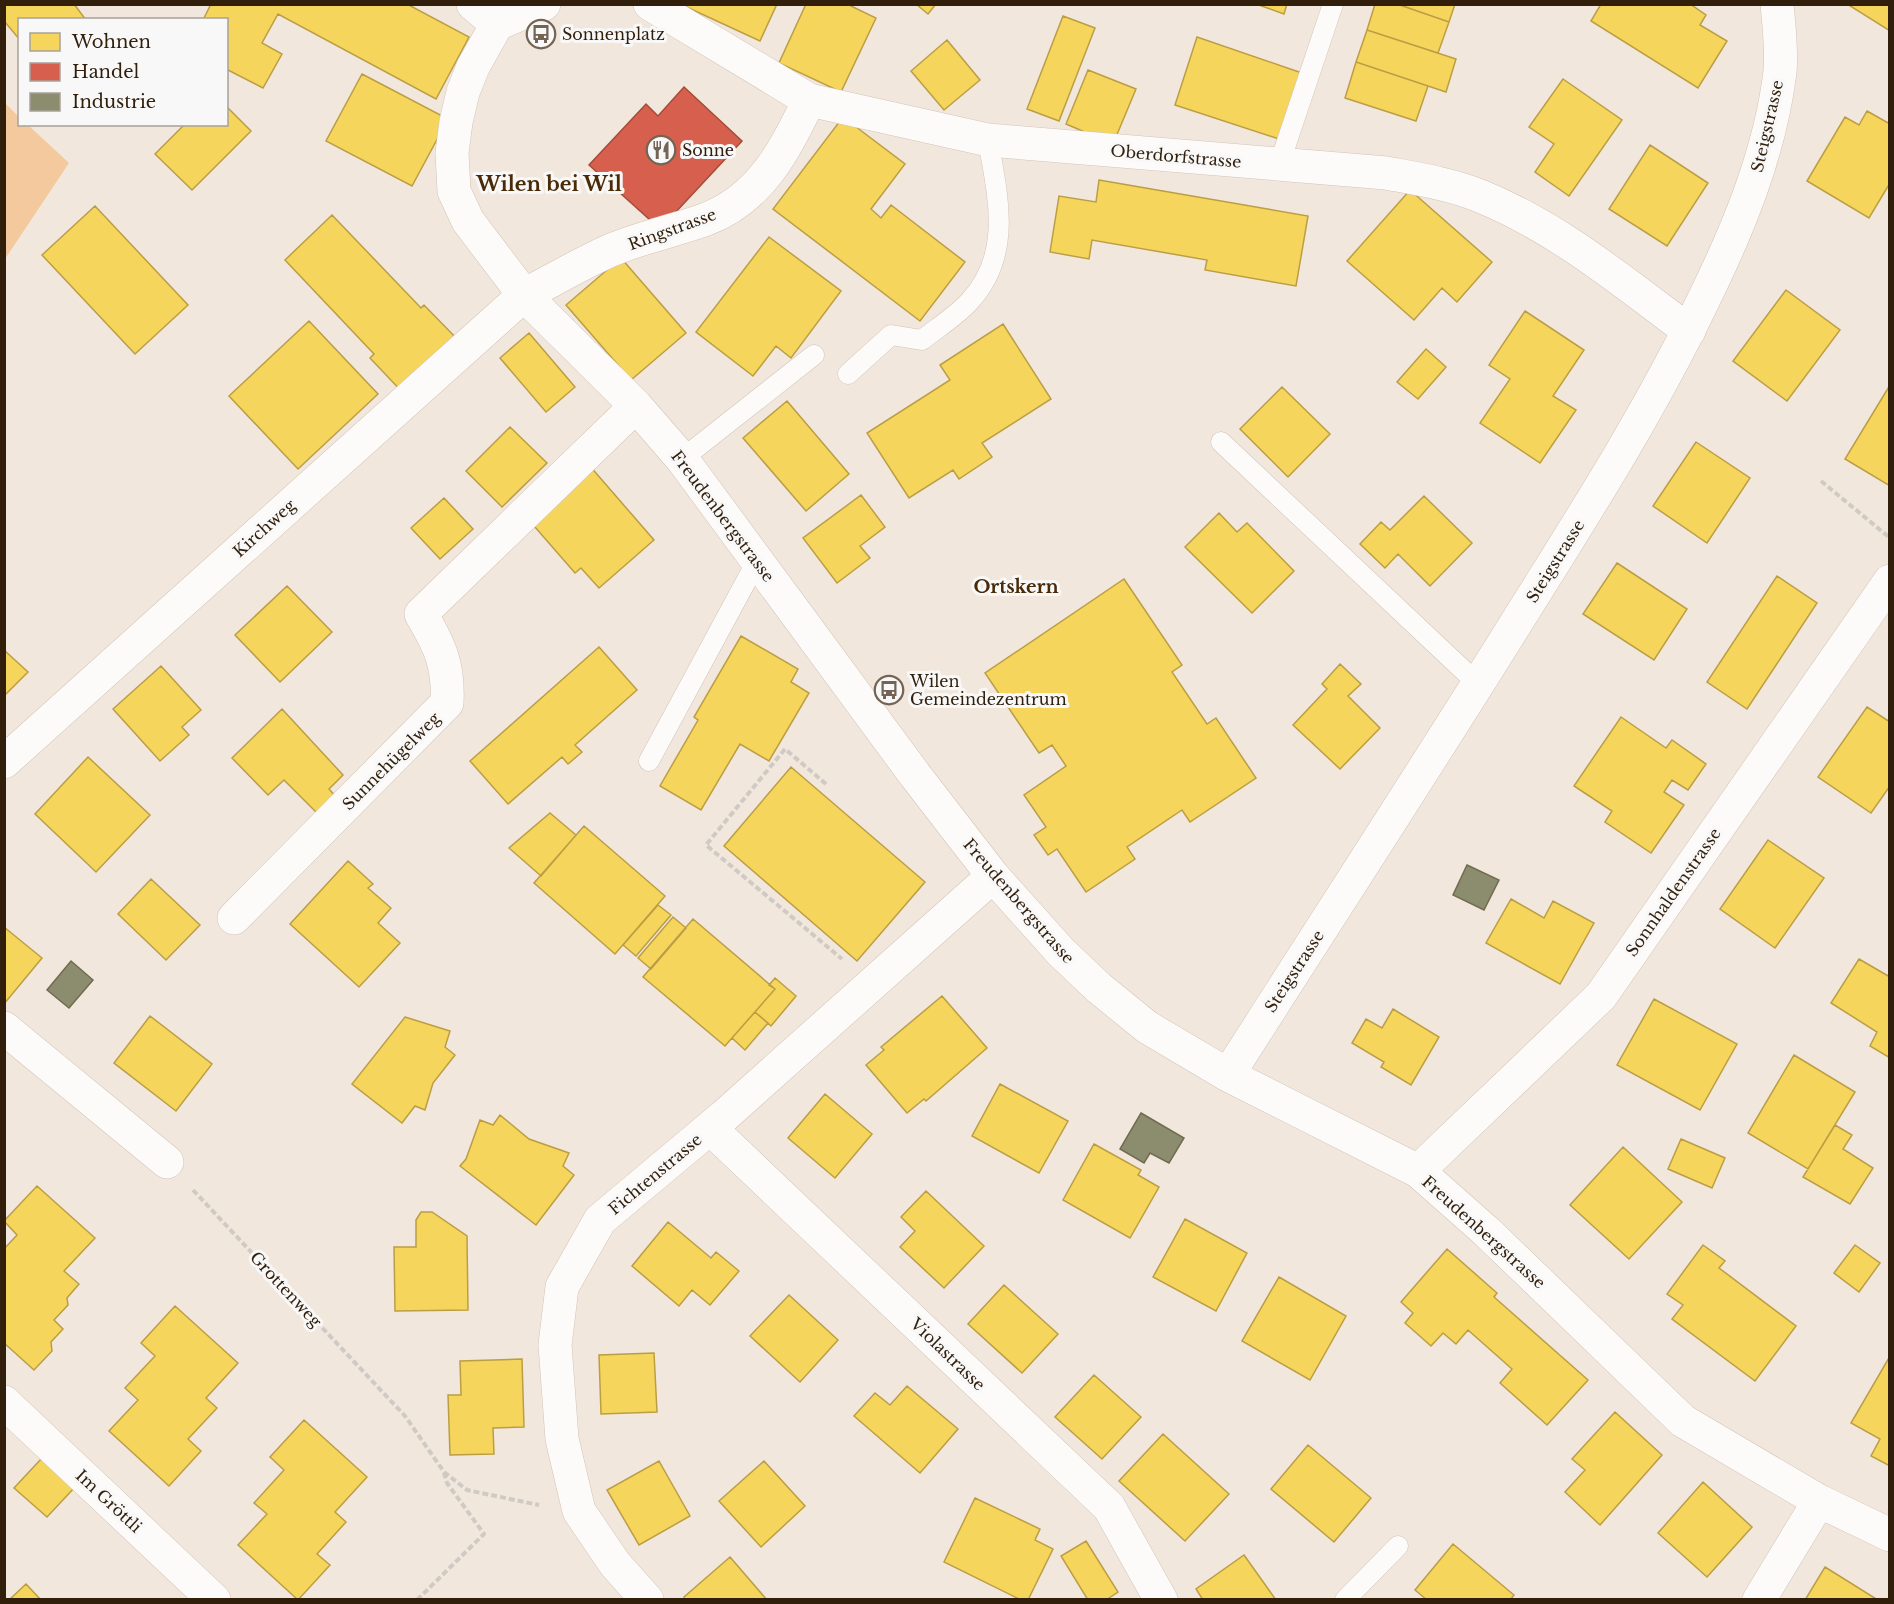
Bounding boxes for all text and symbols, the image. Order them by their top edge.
legend [18,18,228,126]
bus stop icon: Sonnenplatz [525,18,557,50]
place label: Sonnenplatz [562,24,665,44]
text: Wohnen [71,31,151,53]
text: Handel [72,61,139,83]
street label: Steigstrasse [1747,78,1787,174]
text: Industrie [72,91,156,113]
restaurant icon: Sonne [645,134,677,166]
place label: Sonne [682,140,734,160]
street label: Oberdorfstrasse [1110,140,1242,172]
district label: Wilen bei Wil [475,172,622,196]
street label: Ringstrasse [625,204,719,254]
street label: Freudenbergstrasse [667,446,779,586]
street label: Kirchweg [229,495,300,561]
street label: Steigstrasse [1522,516,1588,606]
district label: Ortskern [973,576,1059,598]
place label: Wilen Gemeindezentrum [909,671,1067,709]
bus stop icon: Wilen Gemeindezentrum [873,674,905,706]
street label: Sunnehügelweg [338,708,444,814]
street label: Sonnhaldenstrasse [1621,824,1725,960]
street label: Freudenbergstrasse [959,834,1079,968]
street label: Steigstrasse [1260,926,1328,1016]
street label: Fichtenstrasse [604,1129,706,1219]
street label: Freudenbergstrasse [1418,1171,1550,1293]
street label: Grottenweg [246,1247,326,1331]
street label: Violastrasse [906,1313,989,1394]
street label: Im Gröttli [72,1465,147,1537]

